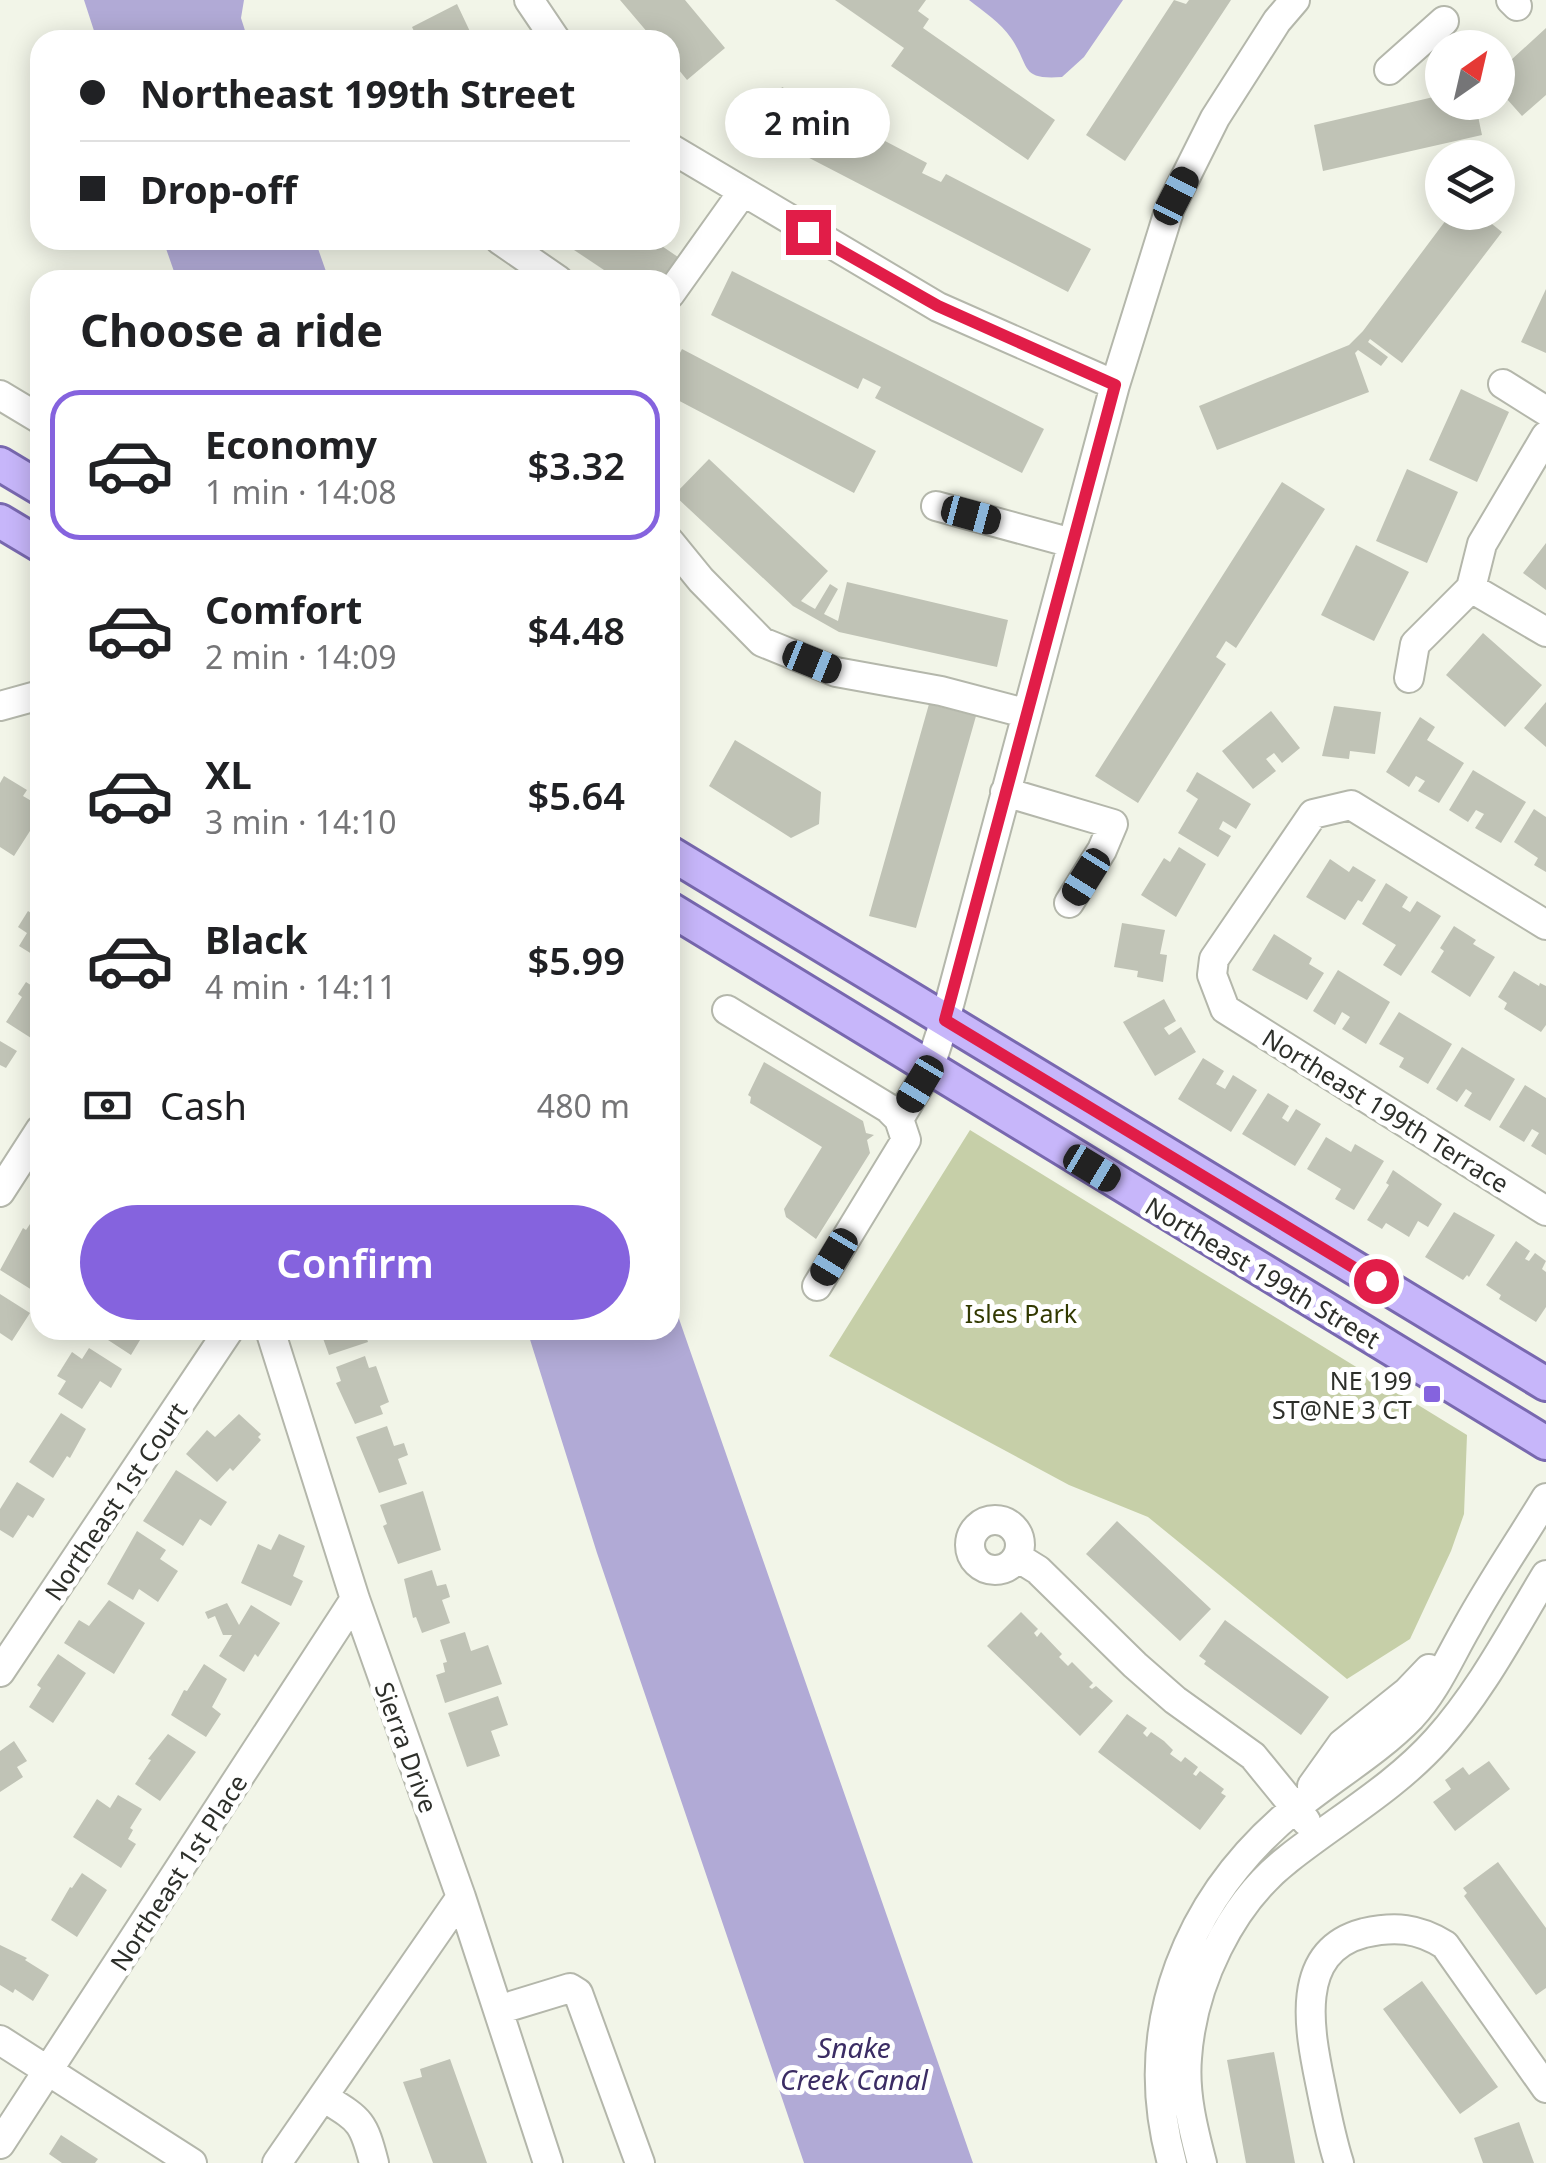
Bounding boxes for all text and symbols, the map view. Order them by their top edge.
north arrow [1425,30,1515,120]
map controls [1425,30,1515,230]
text: Northeast 199th Street [140,67,576,119]
callout: 2 min [726,87,890,157]
text: 2 min [764,101,851,144]
button: layers [1425,140,1515,230]
car [1149,162,1203,230]
text: Drop-off [140,163,297,215]
route end [786,210,831,255]
text: Choose a ride [80,299,383,360]
text: Economy [205,418,377,470]
icon: car [85,420,175,510]
text: $3.32 [528,439,625,491]
text: 1 min · 14:08 [205,470,397,513]
car [938,493,1004,537]
text: Comfort [205,583,362,635]
icon: car [85,585,175,675]
text: $4.48 [528,604,625,656]
text: 2 min · 14:09 [205,635,397,678]
car [779,637,845,687]
text: XL [205,748,252,800]
icon: car [85,750,175,840]
text: $5.64 [528,769,625,821]
text: 3 min · 14:10 [205,800,397,843]
car [1057,844,1115,910]
text: Black [205,913,308,965]
icon: car [85,915,175,1005]
text: $5.99 [528,934,625,986]
text: 4 min · 14:11 [205,965,397,1008]
street label: Northeast 199th Terrace [1256,1020,1516,1200]
car [892,1051,948,1117]
icon: cash [80,1078,135,1133]
text: Cash [160,1079,247,1131]
text: 480 m [537,1084,630,1127]
car [1059,1140,1125,1196]
street label: Northeast 199th Street [1139,1188,1387,1356]
button: Confirm [80,1205,630,1320]
car [806,1224,862,1290]
route start [1354,1259,1399,1304]
park label: Isles Park [965,1296,1078,1330]
place label: NE 199 ST@NE 3 CT [1272,1363,1412,1426]
marker: NE 199 ST@NE 3 CT [1421,1383,1443,1405]
street label: Northeast 1st Court [36,1395,194,1607]
street label: Sierra Drive [368,1677,446,1817]
street label: Northeast 1st Place [102,1767,254,1977]
water label: Snake Creek Canal [780,2028,929,2098]

